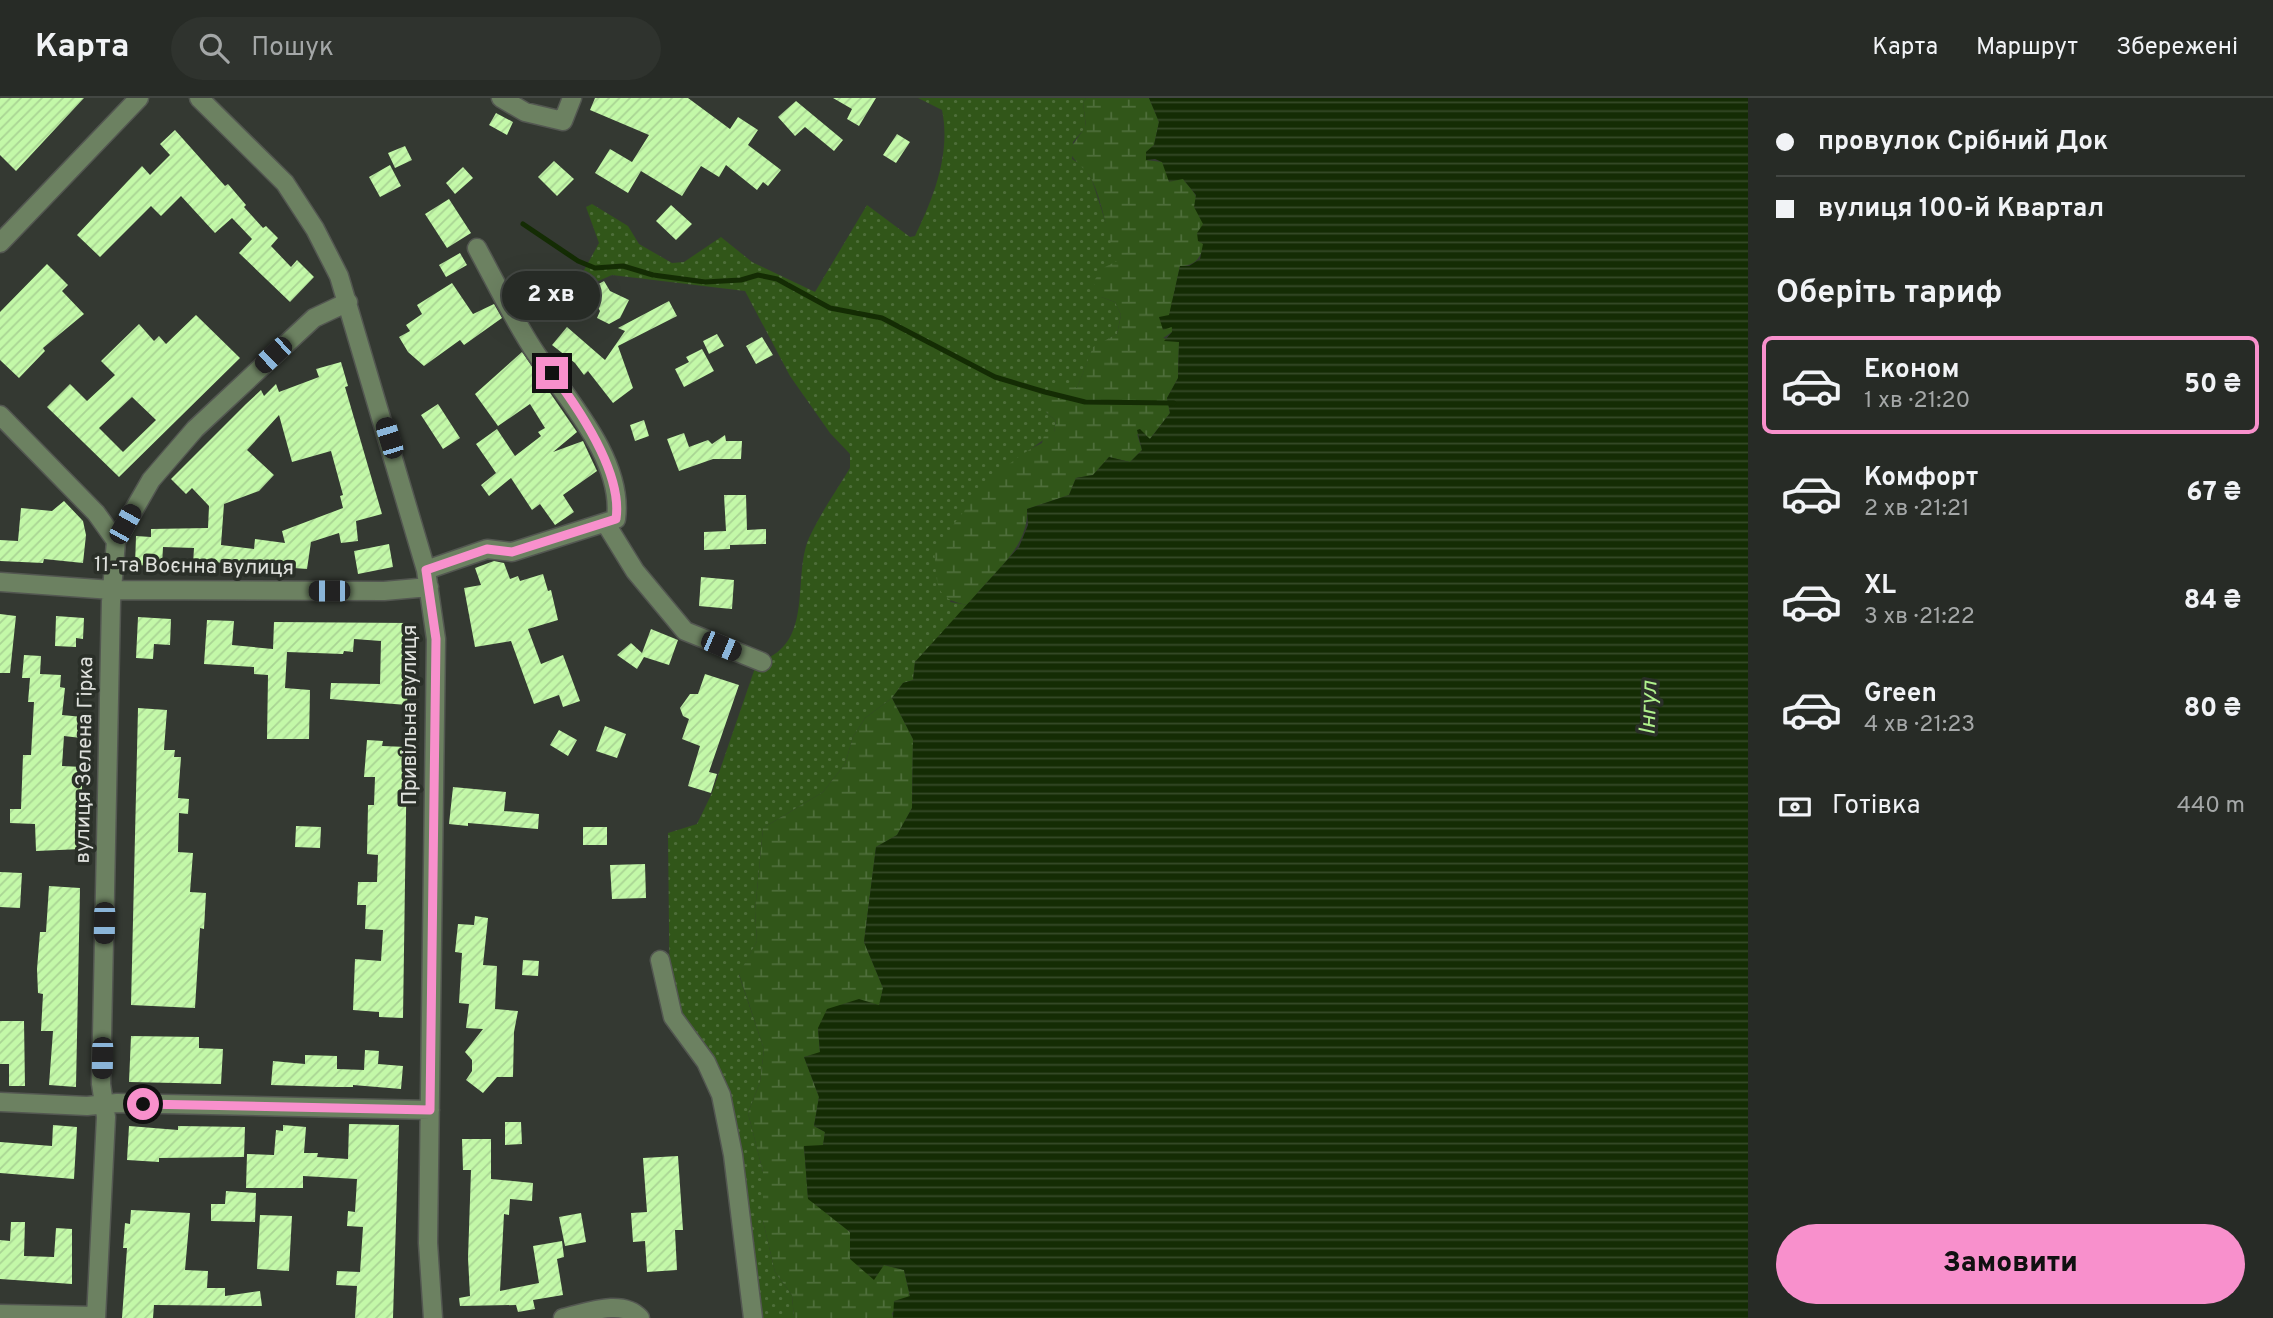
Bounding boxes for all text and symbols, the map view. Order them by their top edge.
search box [171,17,661,80]
text: Карта [35,27,129,69]
icon: search [195,29,233,67]
text: Пошук [251,32,334,65]
text: Карта [1872,33,1938,63]
text: Маршрут [1976,33,2078,63]
text: Збережені [2116,33,2238,63]
text: провулок Срібний Док [1818,126,2108,159]
text: вулиця 100-й Квартал [1818,193,2104,226]
callout: 2 хв [503,272,601,320]
text: Оберіть тариф [1776,274,2002,314]
text: 2 хв [527,281,575,310]
car [251,333,296,377]
icon: car [1780,354,1843,417]
text: Економ [1864,354,1959,387]
route end [536,357,568,389]
text: 50 ₴ [2184,369,2241,402]
text: 1 хв · 21:20 [1864,387,1970,416]
car [373,415,406,461]
icon: car [1780,462,1843,525]
text: Комфорт [1864,462,1978,495]
text: 67 ₴ [2186,477,2241,510]
text: 2 хв · 21:21 [1864,495,1970,524]
car [106,501,145,547]
street label: 11-та Воєнна вулиця [94,552,294,582]
icon: car [1780,570,1843,633]
text: XL [1864,570,1896,603]
car [309,581,351,602]
text: 84 ₴ [2184,585,2241,618]
text: 3 хв · 21:22 [1864,603,1975,632]
street label: Привільна вулиця [397,625,424,805]
car [698,628,745,664]
street label: вулиця Зелена Гірка [70,656,100,864]
icon: car [1780,678,1843,741]
text: Green [1864,678,1937,711]
water label: Інгул [1635,680,1665,735]
text: 80 ₴ [2184,693,2241,726]
text: 4 хв · 21:23 [1864,711,1975,740]
icon: cash [1776,788,1814,826]
text: Готівка [1832,790,1921,823]
text: 440 m [2177,792,2245,821]
car [94,902,115,944]
car [92,1037,113,1079]
route start [127,1088,159,1120]
button: Замовити [1776,1224,2245,1304]

